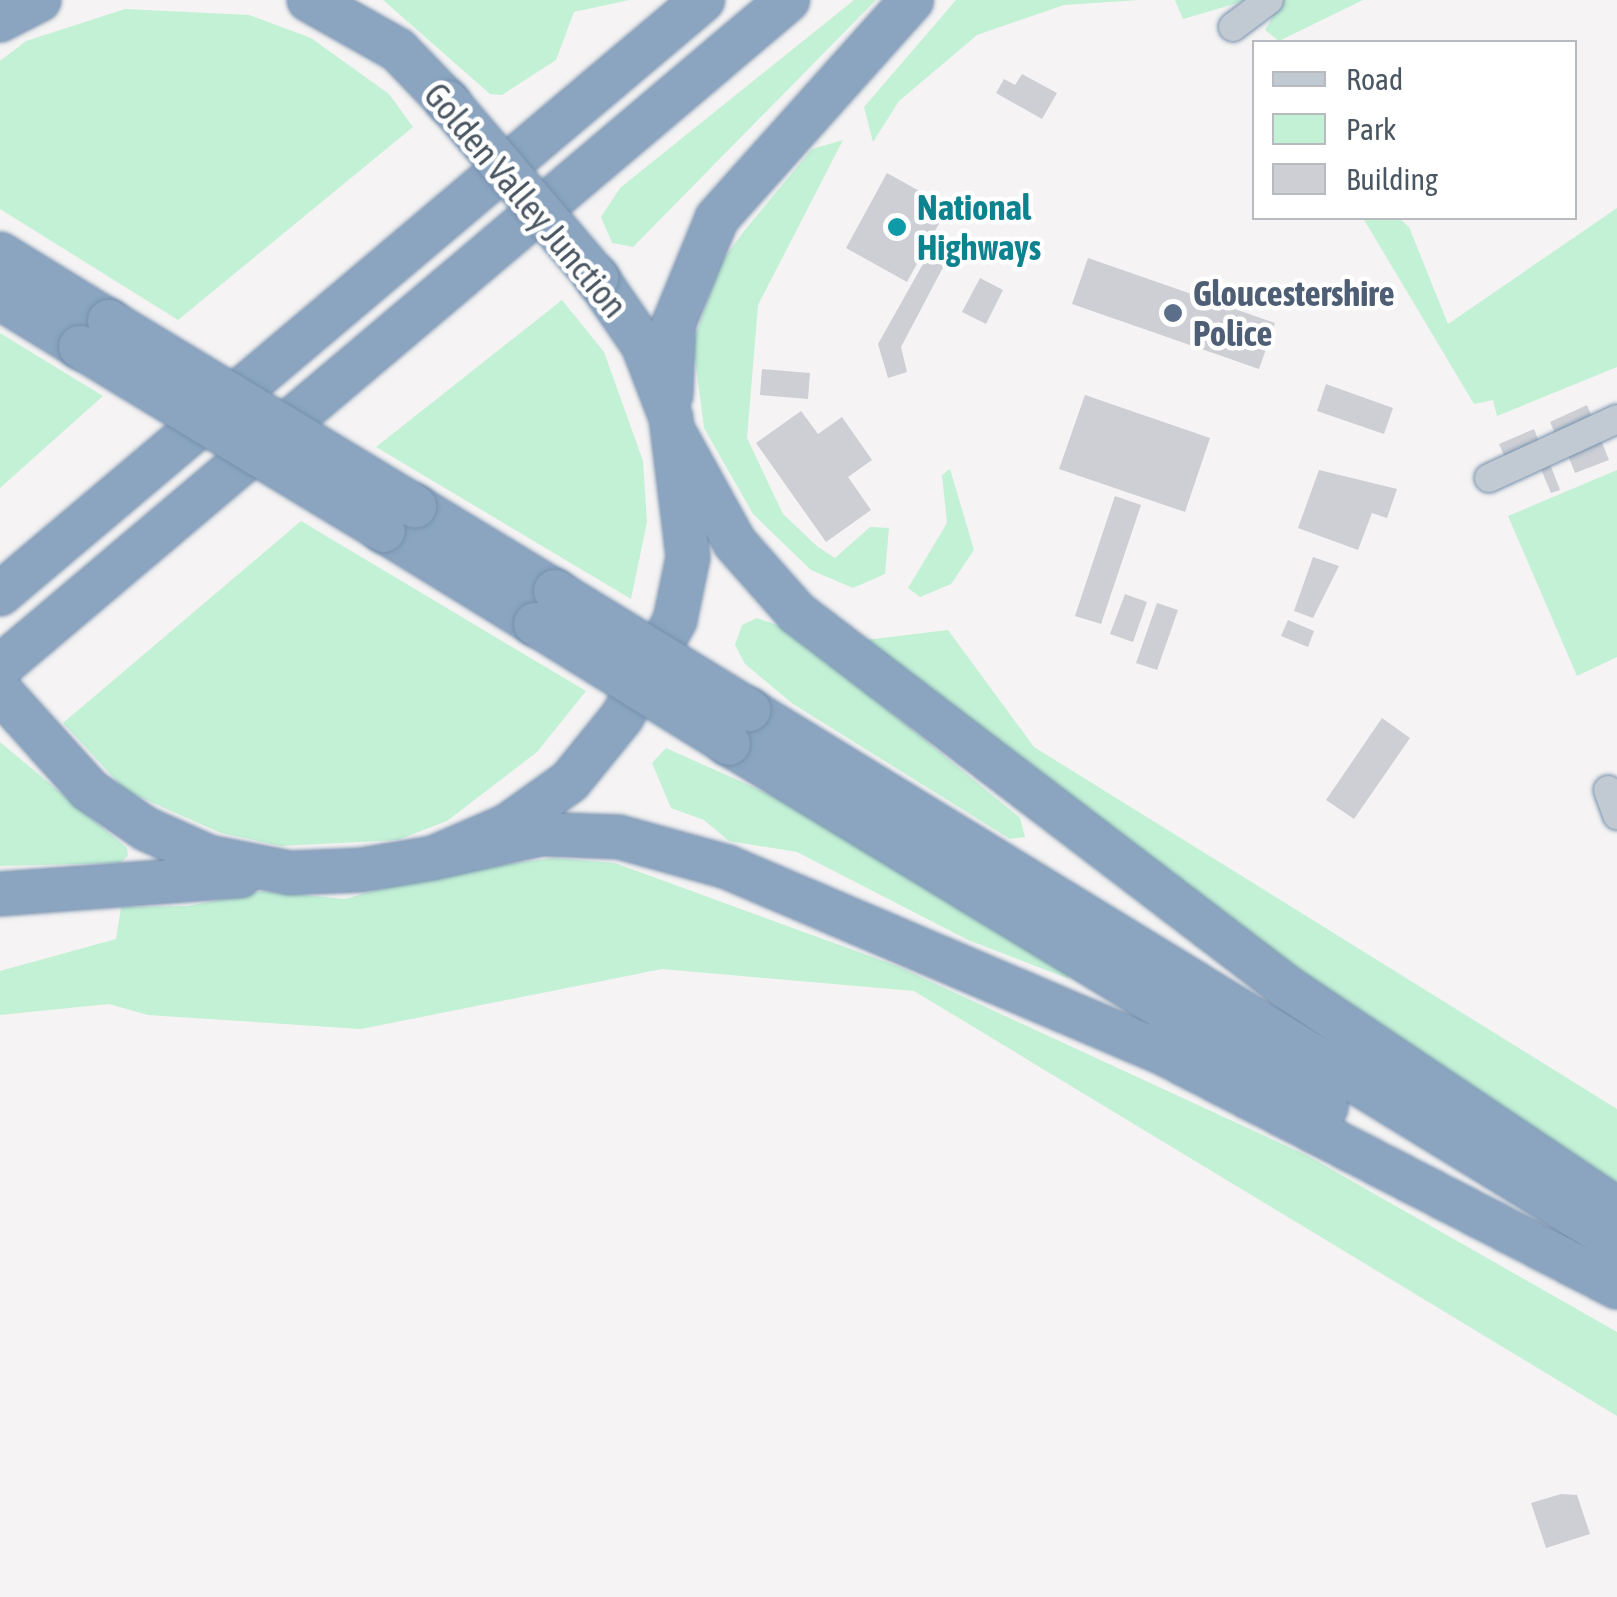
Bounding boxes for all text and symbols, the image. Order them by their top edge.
legend [1252,40,1577,220]
text: Road [1346,62,1403,96]
street label: Golden Valley Junction [416,74,636,326]
text: Park [1346,112,1396,146]
text: Building [1346,162,1438,196]
place label: National Highways [917,186,1041,268]
marker: National Highways [886,216,908,238]
place label: Gloucestershire Police [1193,272,1395,354]
marker: Gloucestershire Police [1162,302,1184,324]

